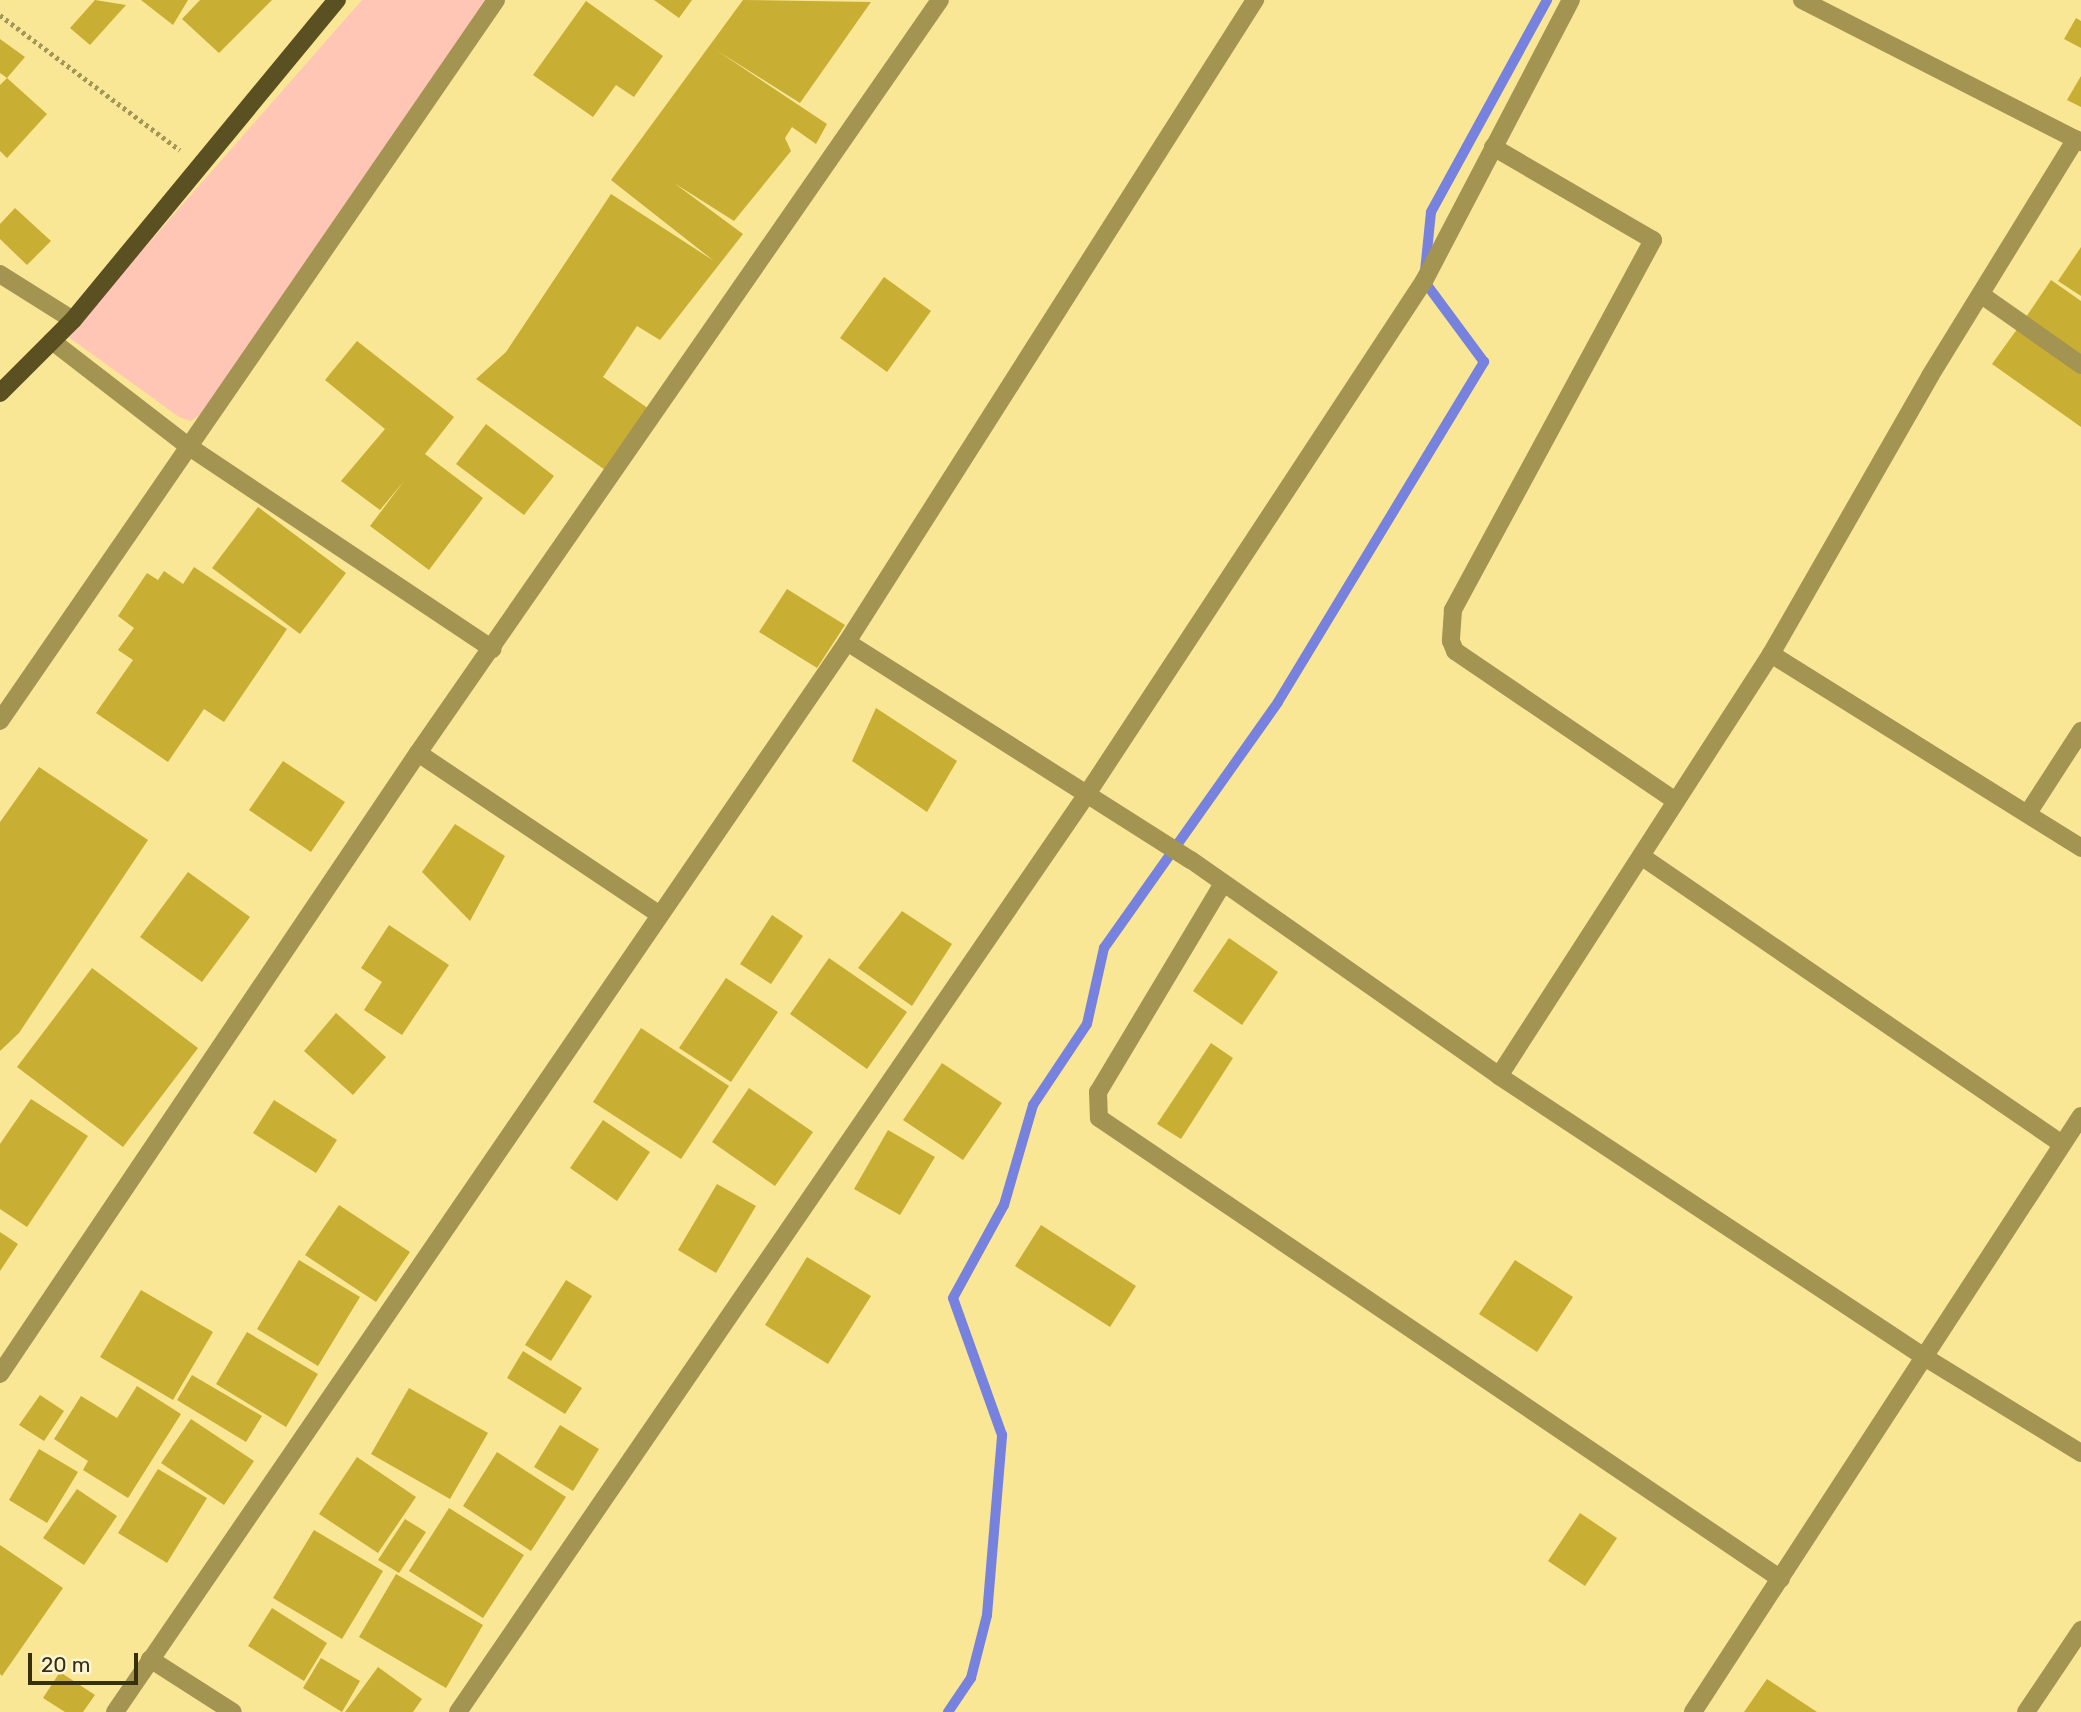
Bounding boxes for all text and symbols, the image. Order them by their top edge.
scale bar [32,1638,142,1682]
text: 20 m [41,1652,90,1677]

